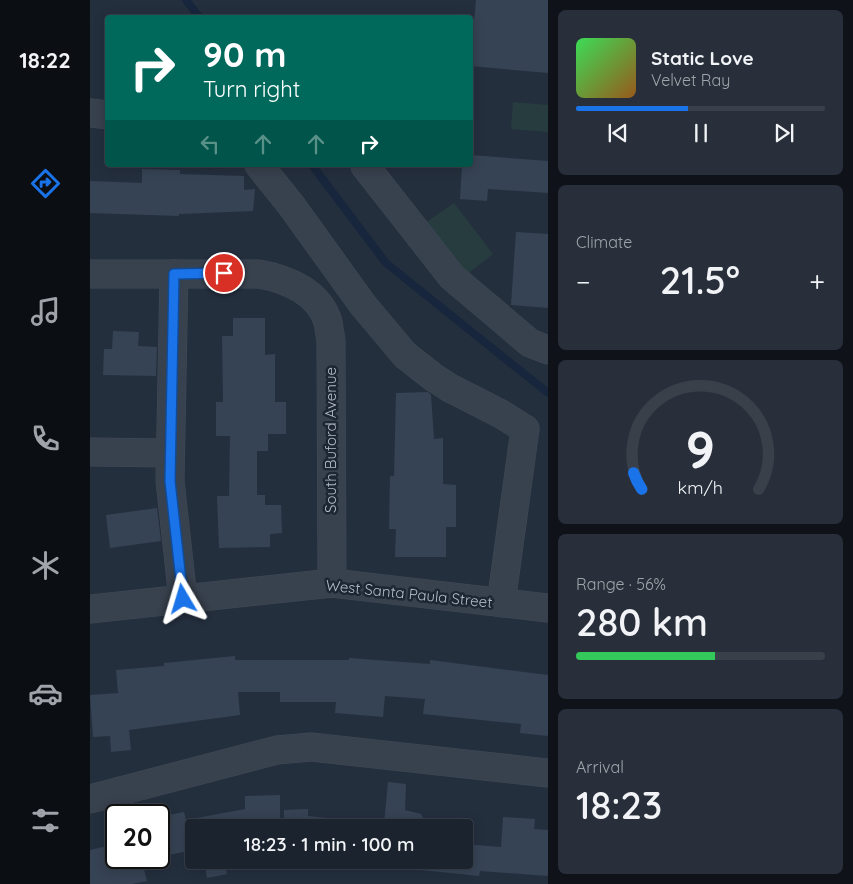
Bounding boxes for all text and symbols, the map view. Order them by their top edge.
text: 90 m [203,32,286,76]
icon: right [120,35,185,100]
text: 18:22 [19,46,71,74]
text: Static Love [651,46,754,70]
text: Velvet Ray [651,70,730,90]
text: Turn right [203,75,300,103]
icon: previous [604,119,632,147]
icon: pause [687,119,715,147]
icon: next [770,119,798,147]
icon: left [196,130,224,158]
icon: ahead [249,130,277,158]
icon: ahead [302,130,330,158]
icon: right [355,130,383,158]
icon: directions [28,166,63,201]
text: Climate [576,232,632,252]
pin [203,252,245,294]
text: 21.5° [660,256,740,304]
icon: arrive [210,259,238,287]
text: − [576,264,591,299]
text: + [809,264,825,299]
icon: music [28,294,63,329]
street label: South Buford Avenue [321,367,340,513]
text: 9 [686,416,715,481]
icon: phone [28,421,63,456]
text: km/h [678,476,723,498]
icon: climate [28,548,63,583]
position arrow [156,572,208,624]
text: Range · 56% [576,574,666,594]
street label: West Santa Paula Street [325,575,493,612]
text: 280 km [576,598,708,646]
icon: car [28,676,63,711]
text: Arrival [576,757,624,777]
text: 18:23 [576,781,662,829]
icon: filters [28,803,63,838]
speed limit sign: 20 [105,804,170,869]
text: 18:23 · 1 min · 100 m [243,832,415,856]

